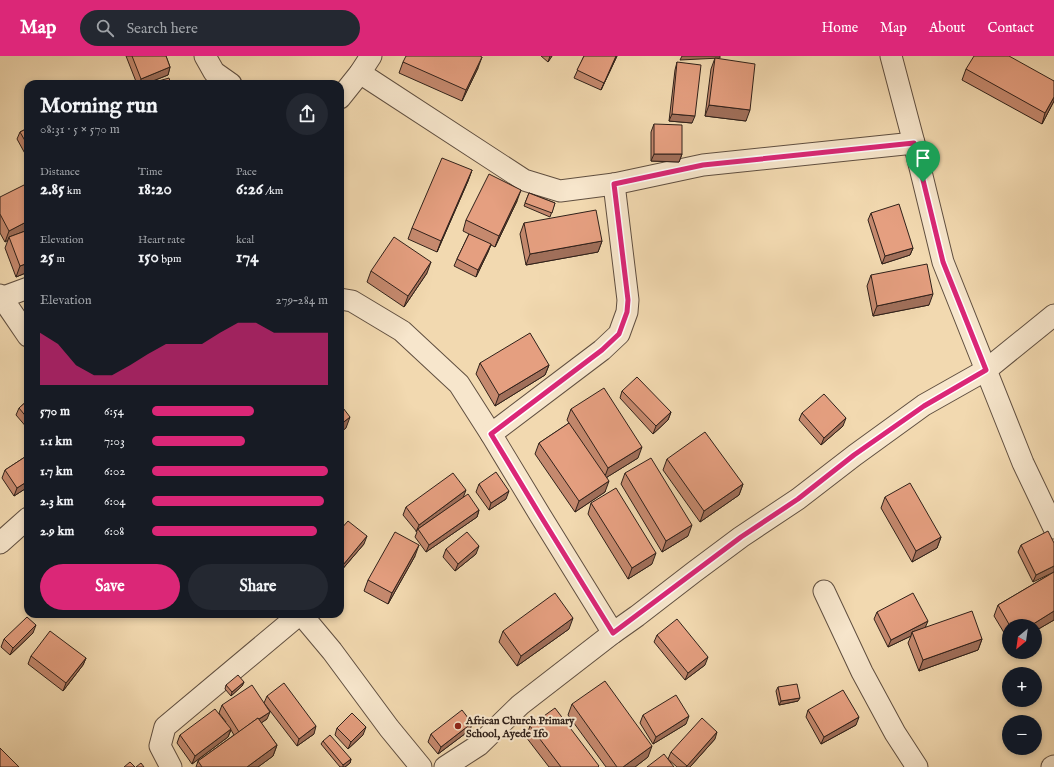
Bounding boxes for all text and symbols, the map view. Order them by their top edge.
search box [80,10,360,46]
text: Map [20,16,56,40]
icon: search [94,17,116,39]
text: Search here [126,19,198,38]
text: Home [822,19,858,37]
text: Map [880,19,907,37]
text: About [929,19,965,37]
text: Contact [987,19,1034,37]
text: Morning run [40,92,158,120]
button: share [286,93,328,135]
text: 08:31 · 5 × 570 m [40,121,120,138]
pin [906,141,940,182]
icon: arrive [912,147,934,169]
text: Distance [40,165,80,179]
text: Time [138,165,162,179]
text: Pace [236,165,257,179]
text: 2.85 [40,179,64,200]
text: 18:20 [138,179,172,200]
text: 6:26 [236,179,263,200]
text: km [64,184,81,198]
text: /km [263,184,283,198]
text: Elevation [40,233,84,247]
text: Heart rate [138,233,185,247]
text: kcal [236,233,254,247]
text: 25 [40,247,54,268]
text: 150 [138,247,159,268]
text: 174 [236,247,259,268]
text: m [54,252,65,266]
text: bpm [159,252,182,266]
text: Elevation [40,292,92,309]
text: 279–284 m [275,292,328,309]
text: 570 m [40,403,70,420]
text: 6:54 [104,403,124,420]
text: 1.1 km [40,433,72,450]
text: 7:03 [104,433,125,450]
text: 1.7 km [40,463,73,480]
text: 6:02 [104,463,125,480]
text: 2.3 km [40,493,74,510]
text: 6:04 [104,493,126,510]
text: 2.9 km [40,523,74,540]
text: 6:08 [104,523,124,540]
button: Save [40,564,180,610]
button: Share [188,564,328,610]
north arrow [1002,619,1042,659]
map controls [1002,619,1042,755]
button: + [1002,667,1042,707]
place label: African Church Primary School, Ayede Ifo [465,714,575,741]
button: − [1002,715,1042,755]
marker: African Church Primary School, Ayede Ifo [453,721,463,731]

